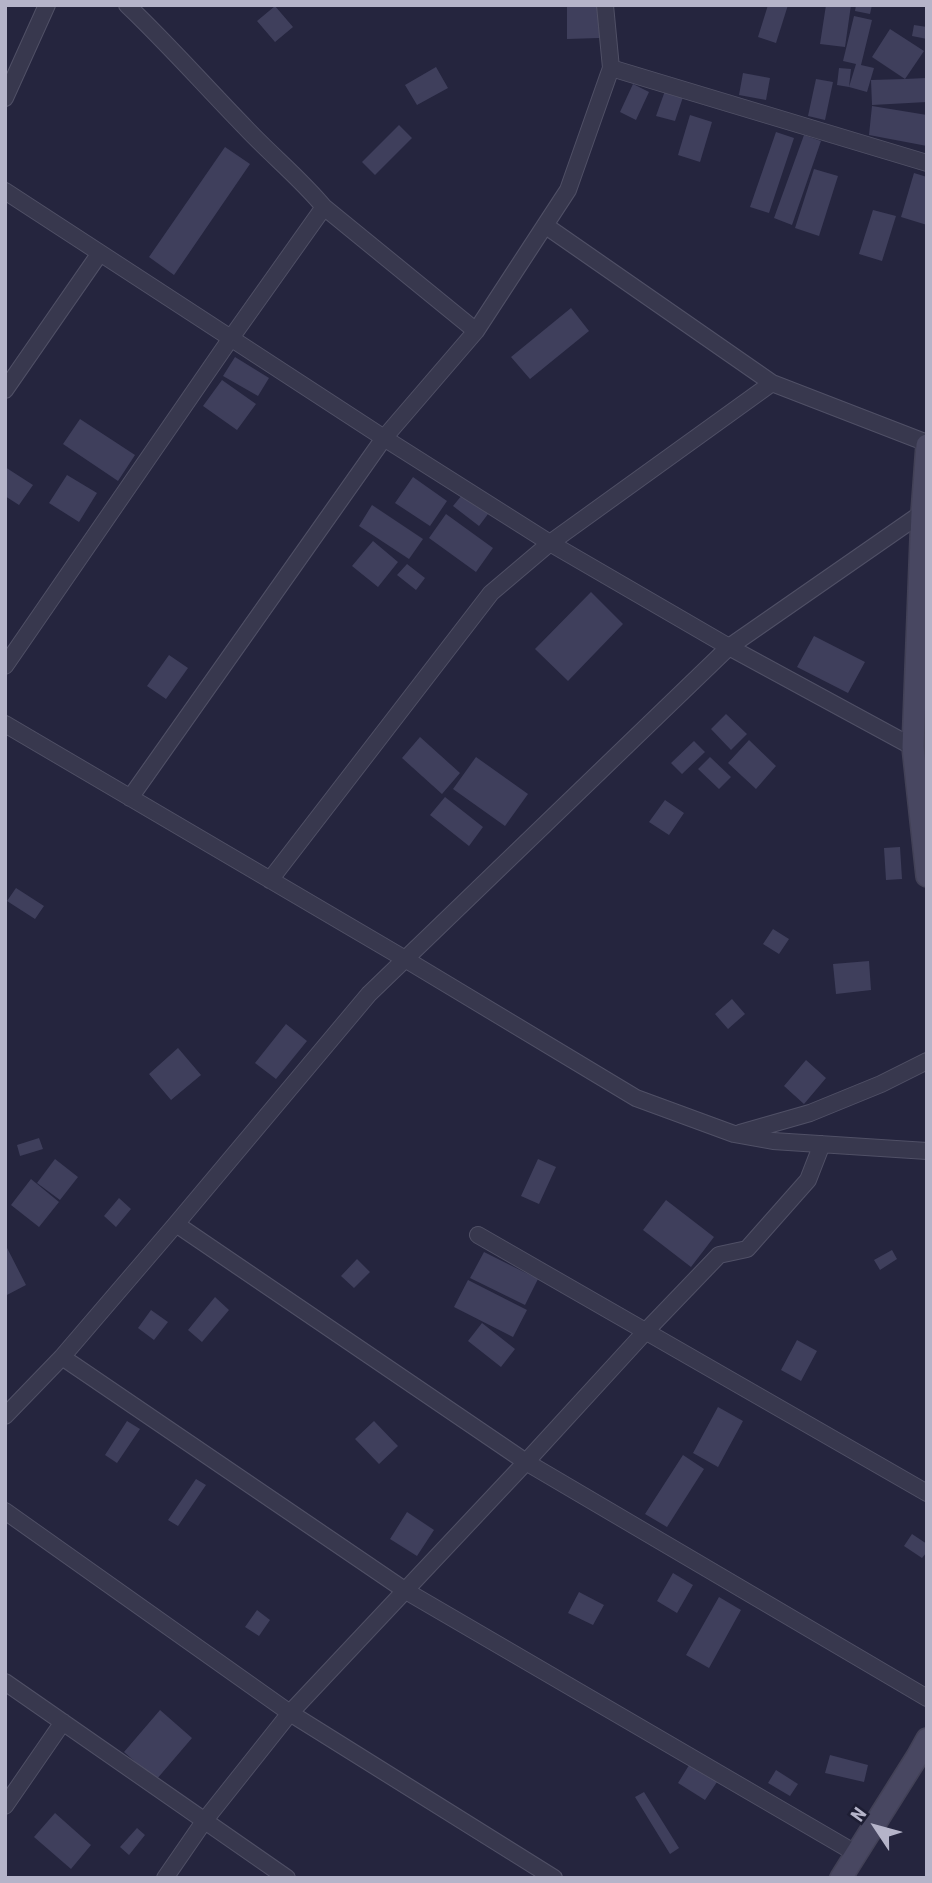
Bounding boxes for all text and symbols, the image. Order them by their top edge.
north arrow [841,1792,911,1862]
text: N [846,1803,871,1826]

